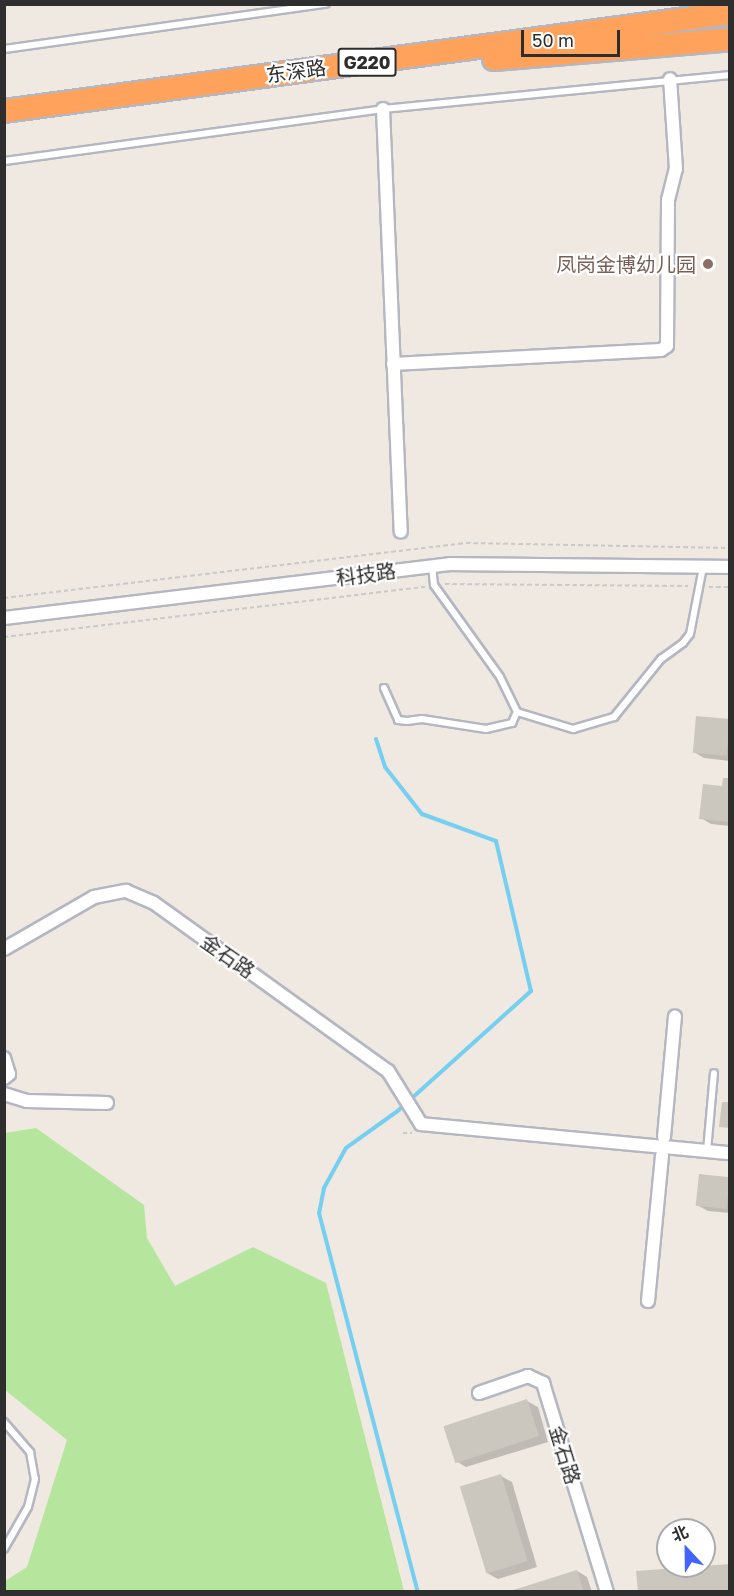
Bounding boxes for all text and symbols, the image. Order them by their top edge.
scale bar [524,18,623,56]
text: 50 m [532,29,574,51]
road number: G220 [337,47,397,77]
street label: 东深路 [265,55,327,87]
place label: 凤岗金博幼儿园 [556,252,696,276]
marker: 凤岗金博幼儿园 [701,257,715,271]
street label: 科技路 [335,558,397,590]
street label: 金石路 [197,929,259,983]
street label: 金石路 [545,1423,585,1487]
north arrow [656,1518,716,1578]
text: 北 [669,1521,691,1545]

